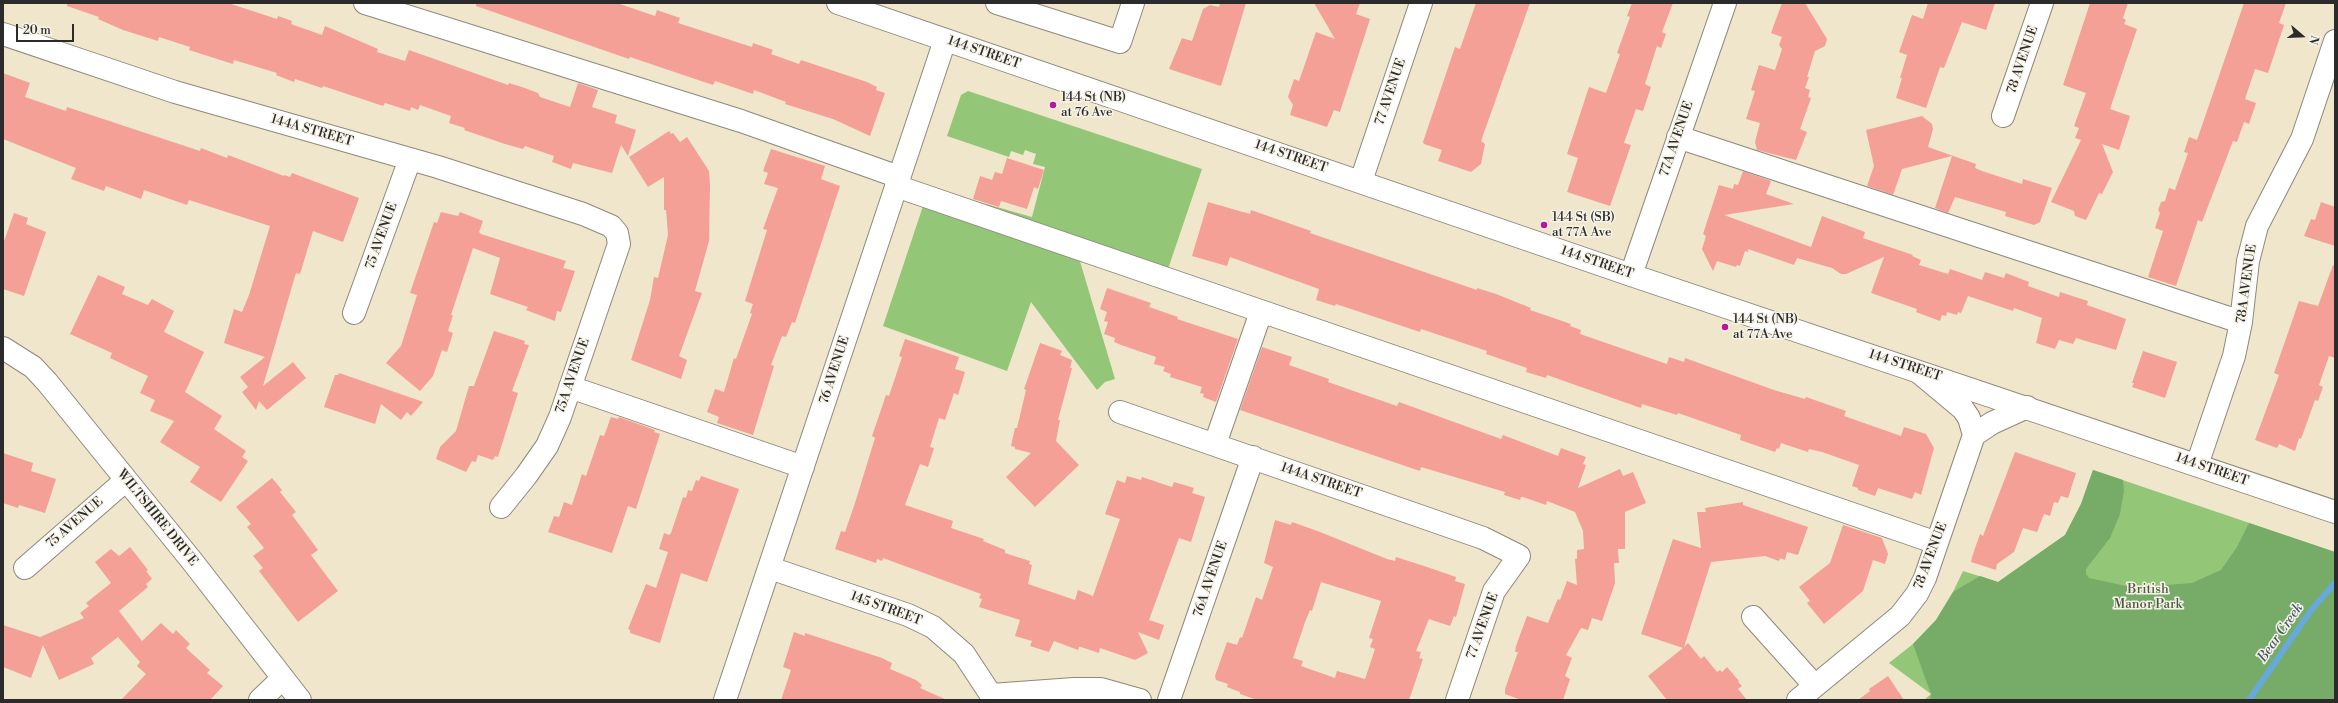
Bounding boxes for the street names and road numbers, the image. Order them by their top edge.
street label: 78 AVENUE [2004,24,2042,96]
street label: 144 STREET [946,33,1022,73]
street label: 77 AVENUE [1372,56,1410,128]
street label: 77A AVENUE [1657,99,1697,179]
street label: 144A STREET [269,112,355,150]
street label: 144 STREET [1253,137,1329,177]
street label: 75 AVENUE [363,200,401,272]
street label: 144 STREET [1559,243,1635,283]
street label: 78A AVENUE [2234,243,2260,325]
street label: 76 AVENUE [817,334,853,406]
street label: 75A AVENUE [553,336,593,416]
street label: 144 STREET [1866,347,1944,385]
street label: 144 STREET [2174,450,2250,490]
street label: 144A STREET [1278,460,1364,502]
street label: WILTSHIRE DRIVE [113,467,201,569]
street label: 75 AVENUE [43,494,107,552]
street label: 78 AVENUE [1911,520,1951,592]
street label: 76A AVENUE [1191,539,1231,619]
street label: 145 STREET [848,589,924,629]
street label: 77 AVENUE [1464,591,1502,661]

